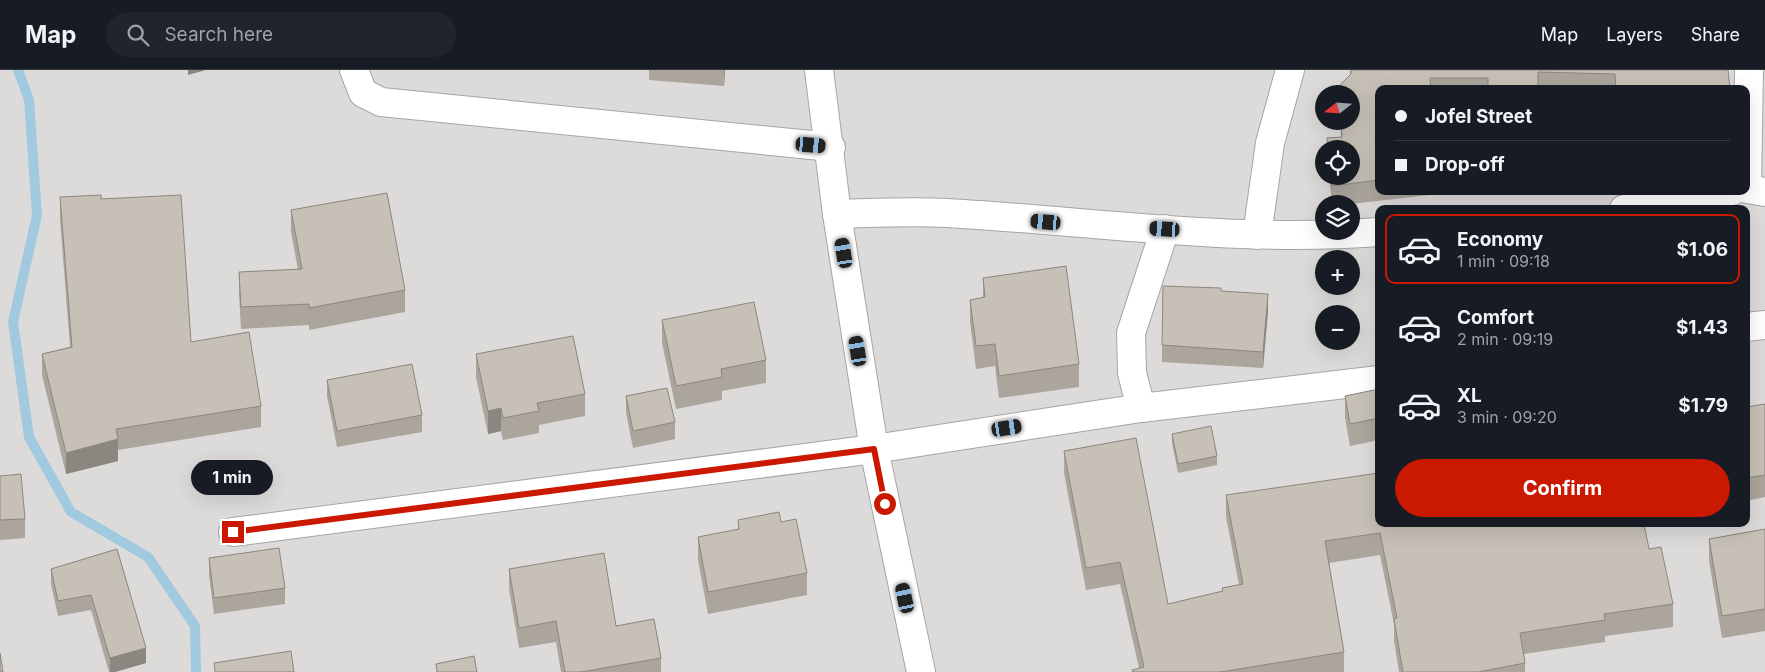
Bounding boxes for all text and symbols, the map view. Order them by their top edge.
search box [106,12,456,57]
text: Map [25,20,76,49]
icon: search [124,21,152,49]
text: Search here [164,23,273,46]
text: Map [1541,24,1578,45]
text: Layers [1606,24,1663,45]
text: Share [1691,24,1740,45]
north arrow [1315,85,1360,130]
map controls [1315,85,1360,350]
text: Jofel Street [1425,105,1532,128]
car [795,136,826,154]
button: locate [1315,140,1360,185]
text: Drop-off [1425,153,1505,176]
button: layers [1315,195,1360,240]
car [1030,213,1061,231]
car [1149,221,1180,237]
icon: car [1397,227,1442,272]
text: Economy [1457,228,1543,251]
car [834,237,853,269]
text: $1.06 [1676,238,1728,261]
button: + [1315,250,1360,295]
text: 1 min · 09:18 [1457,251,1550,271]
button: − [1315,305,1360,350]
icon: car [1397,305,1442,350]
text: Comfort [1457,306,1534,329]
text: $1.43 [1676,316,1728,339]
text: 2 min · 09:19 [1457,329,1553,349]
car [848,335,867,367]
icon: car [1397,383,1442,428]
text: XL [1457,384,1482,407]
text: $1.79 [1678,394,1728,417]
text: 3 min · 09:20 [1457,407,1557,427]
car [991,418,1022,438]
button: Confirm [1395,459,1730,517]
callout: 1 min [192,460,274,494]
text: 1 min [212,467,252,487]
route start [874,493,896,515]
route end [222,521,244,543]
car [894,582,915,614]

